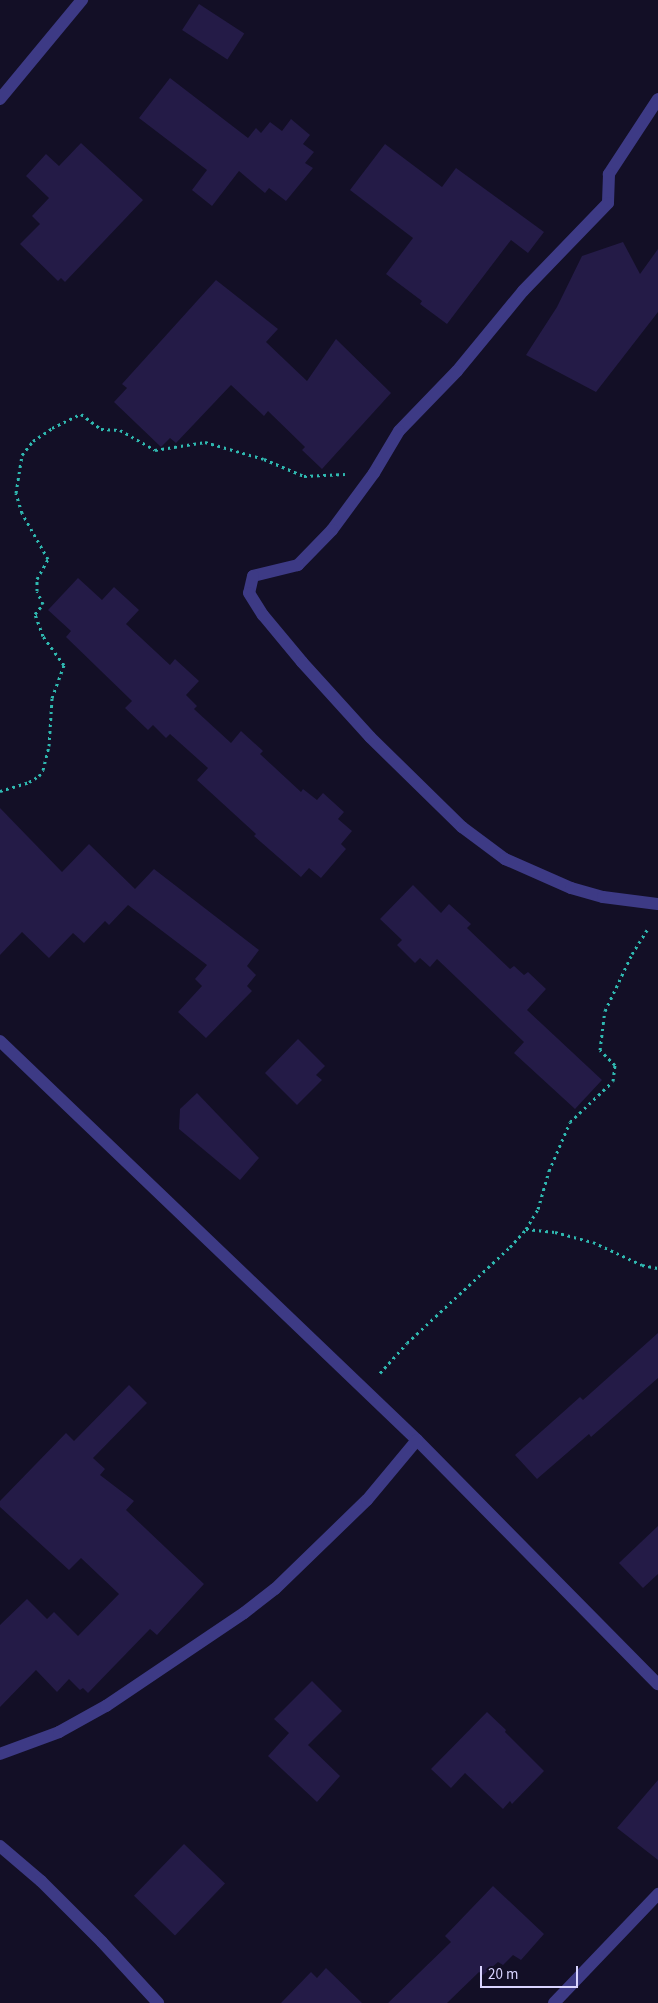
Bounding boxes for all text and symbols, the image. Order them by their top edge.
scale bar [483,1956,580,1988]
text: 20 m [488,1964,518,1985]

